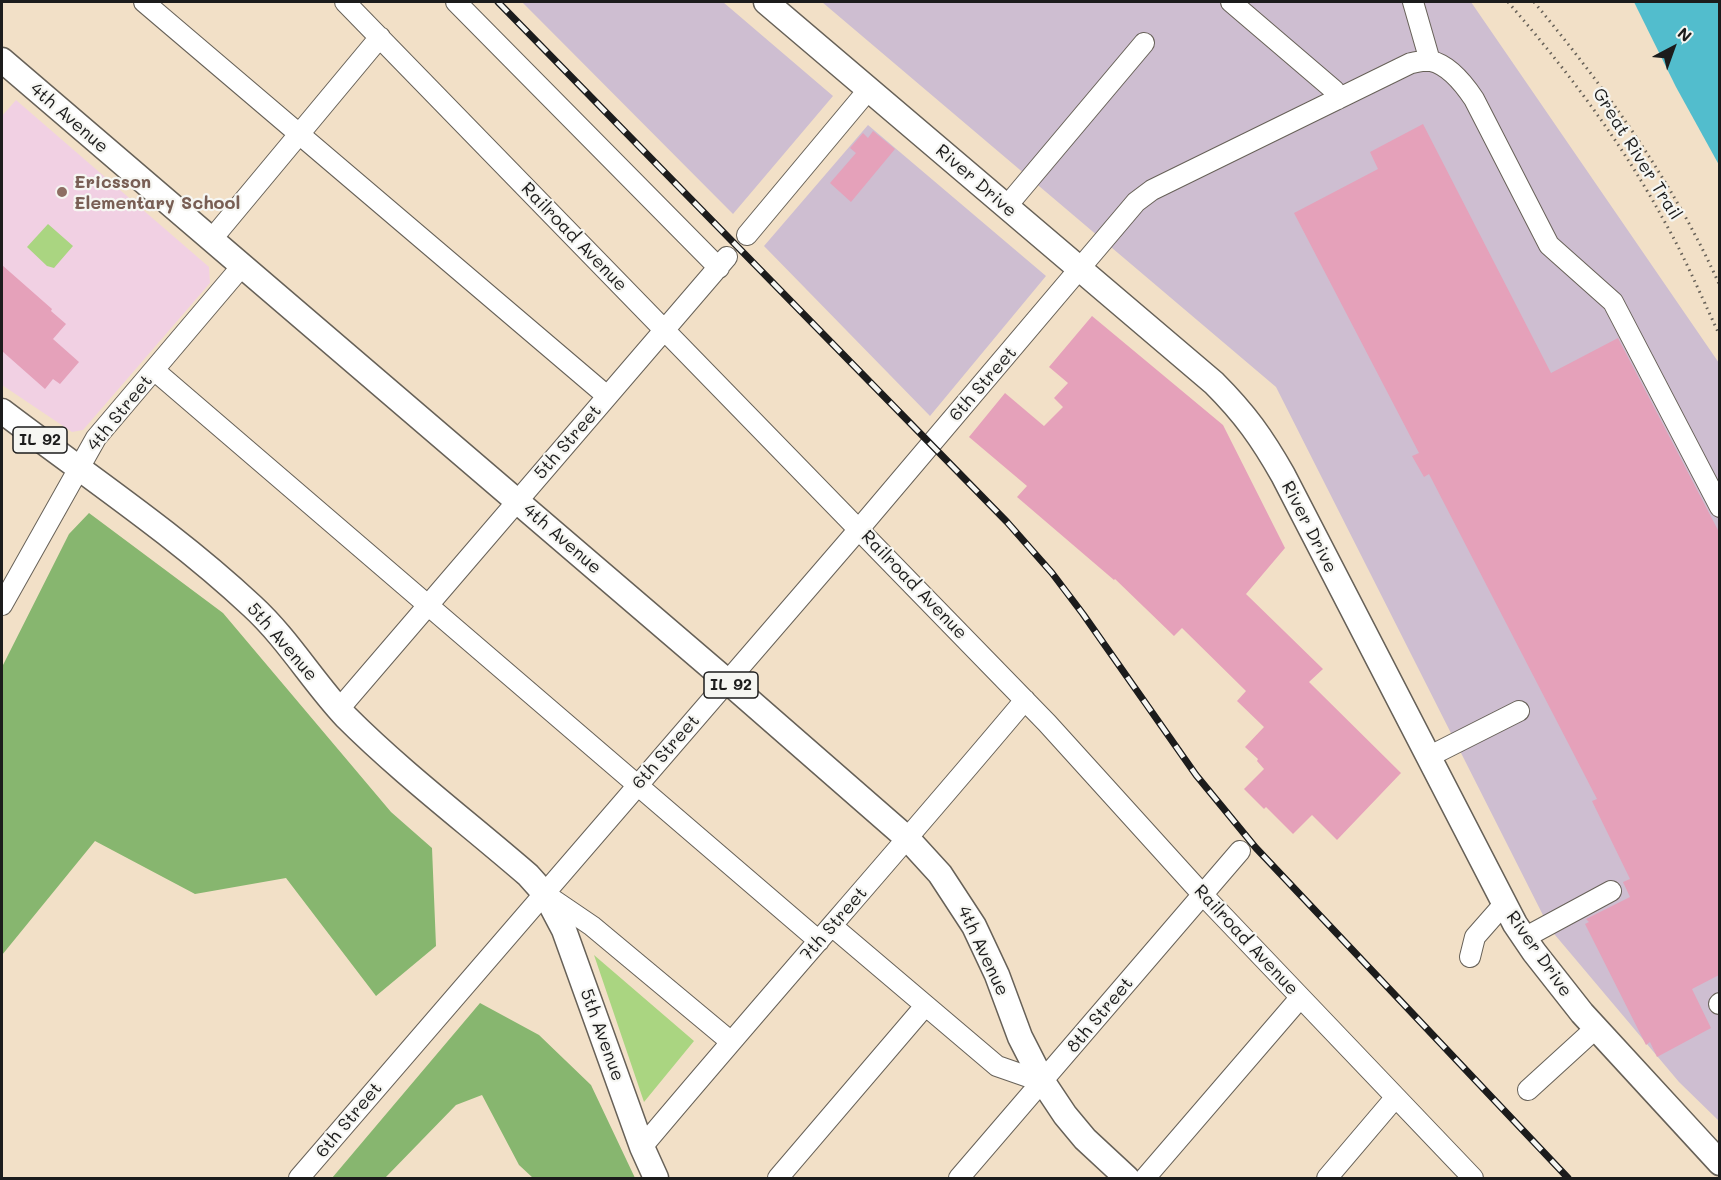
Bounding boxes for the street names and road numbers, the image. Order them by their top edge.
street label: 4th Avenue [25,78,113,158]
street label: Great River Trail [1588,84,1686,224]
street label: River Drive [931,140,1021,222]
street label: Railroad Avenue [517,178,631,296]
street label: 6th Street [945,342,1021,426]
street label: 4th Street [83,371,157,455]
street label: 5th Street [530,400,606,484]
road number: IL 92 [13,427,67,453]
street label: River Drive [1277,478,1341,576]
street label: 4th Avenue [518,499,606,579]
street label: Railroad Avenue [857,526,971,644]
street label: 5th Avenue [242,598,322,686]
road number: IL 92 [704,672,758,698]
street label: 6th Street [628,710,704,794]
street label: Railroad Avenue [1189,880,1303,1000]
street label: 7th Street [796,883,872,965]
street label: 4th Avenue [953,903,1013,999]
street label: River Drive [1501,907,1577,1001]
street label: 8th Street [1062,973,1138,1057]
street label: 5th Avenue [575,986,629,1084]
street label: 6th Street [311,1078,387,1162]

